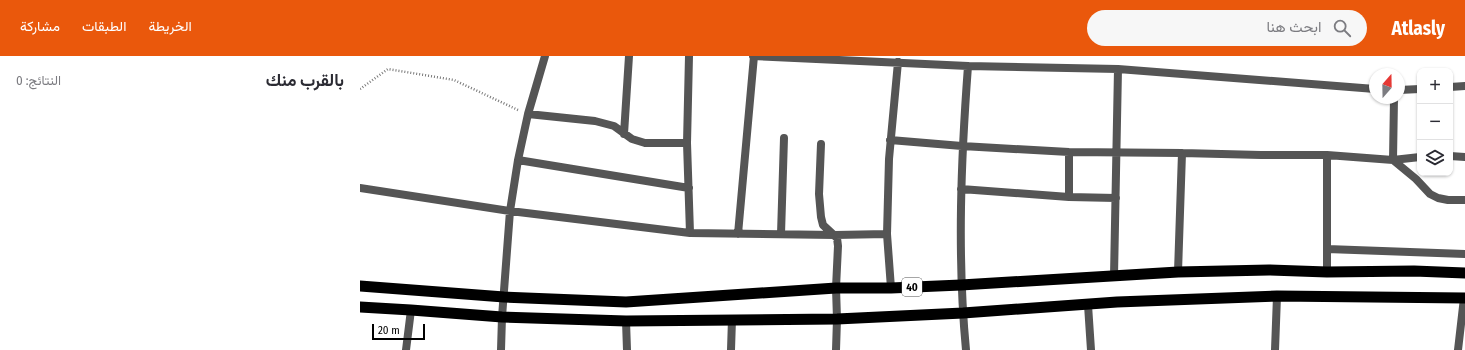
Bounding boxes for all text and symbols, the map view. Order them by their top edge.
search box [1087,10,1367,46]
icon: search [1331,17,1353,39]
text: Atlasly [1391,17,1445,40]
text: مشاركة [20,18,60,35]
text: الطبقات [82,18,126,35]
text: الخريطة [148,18,192,35]
text: ابحث هنا [1266,18,1321,36]
north arrow [1369,68,1405,104]
map controls [1417,68,1453,176]
button: + [1417,68,1453,104]
text: بالقرب منك [266,70,344,91]
text: النتائج: 0 [16,73,61,88]
button: − [1417,104,1453,140]
button: layers [1417,140,1453,176]
road number: 40 [902,278,922,296]
scale bar [372,322,425,341]
text: 20 m [378,324,400,337]

